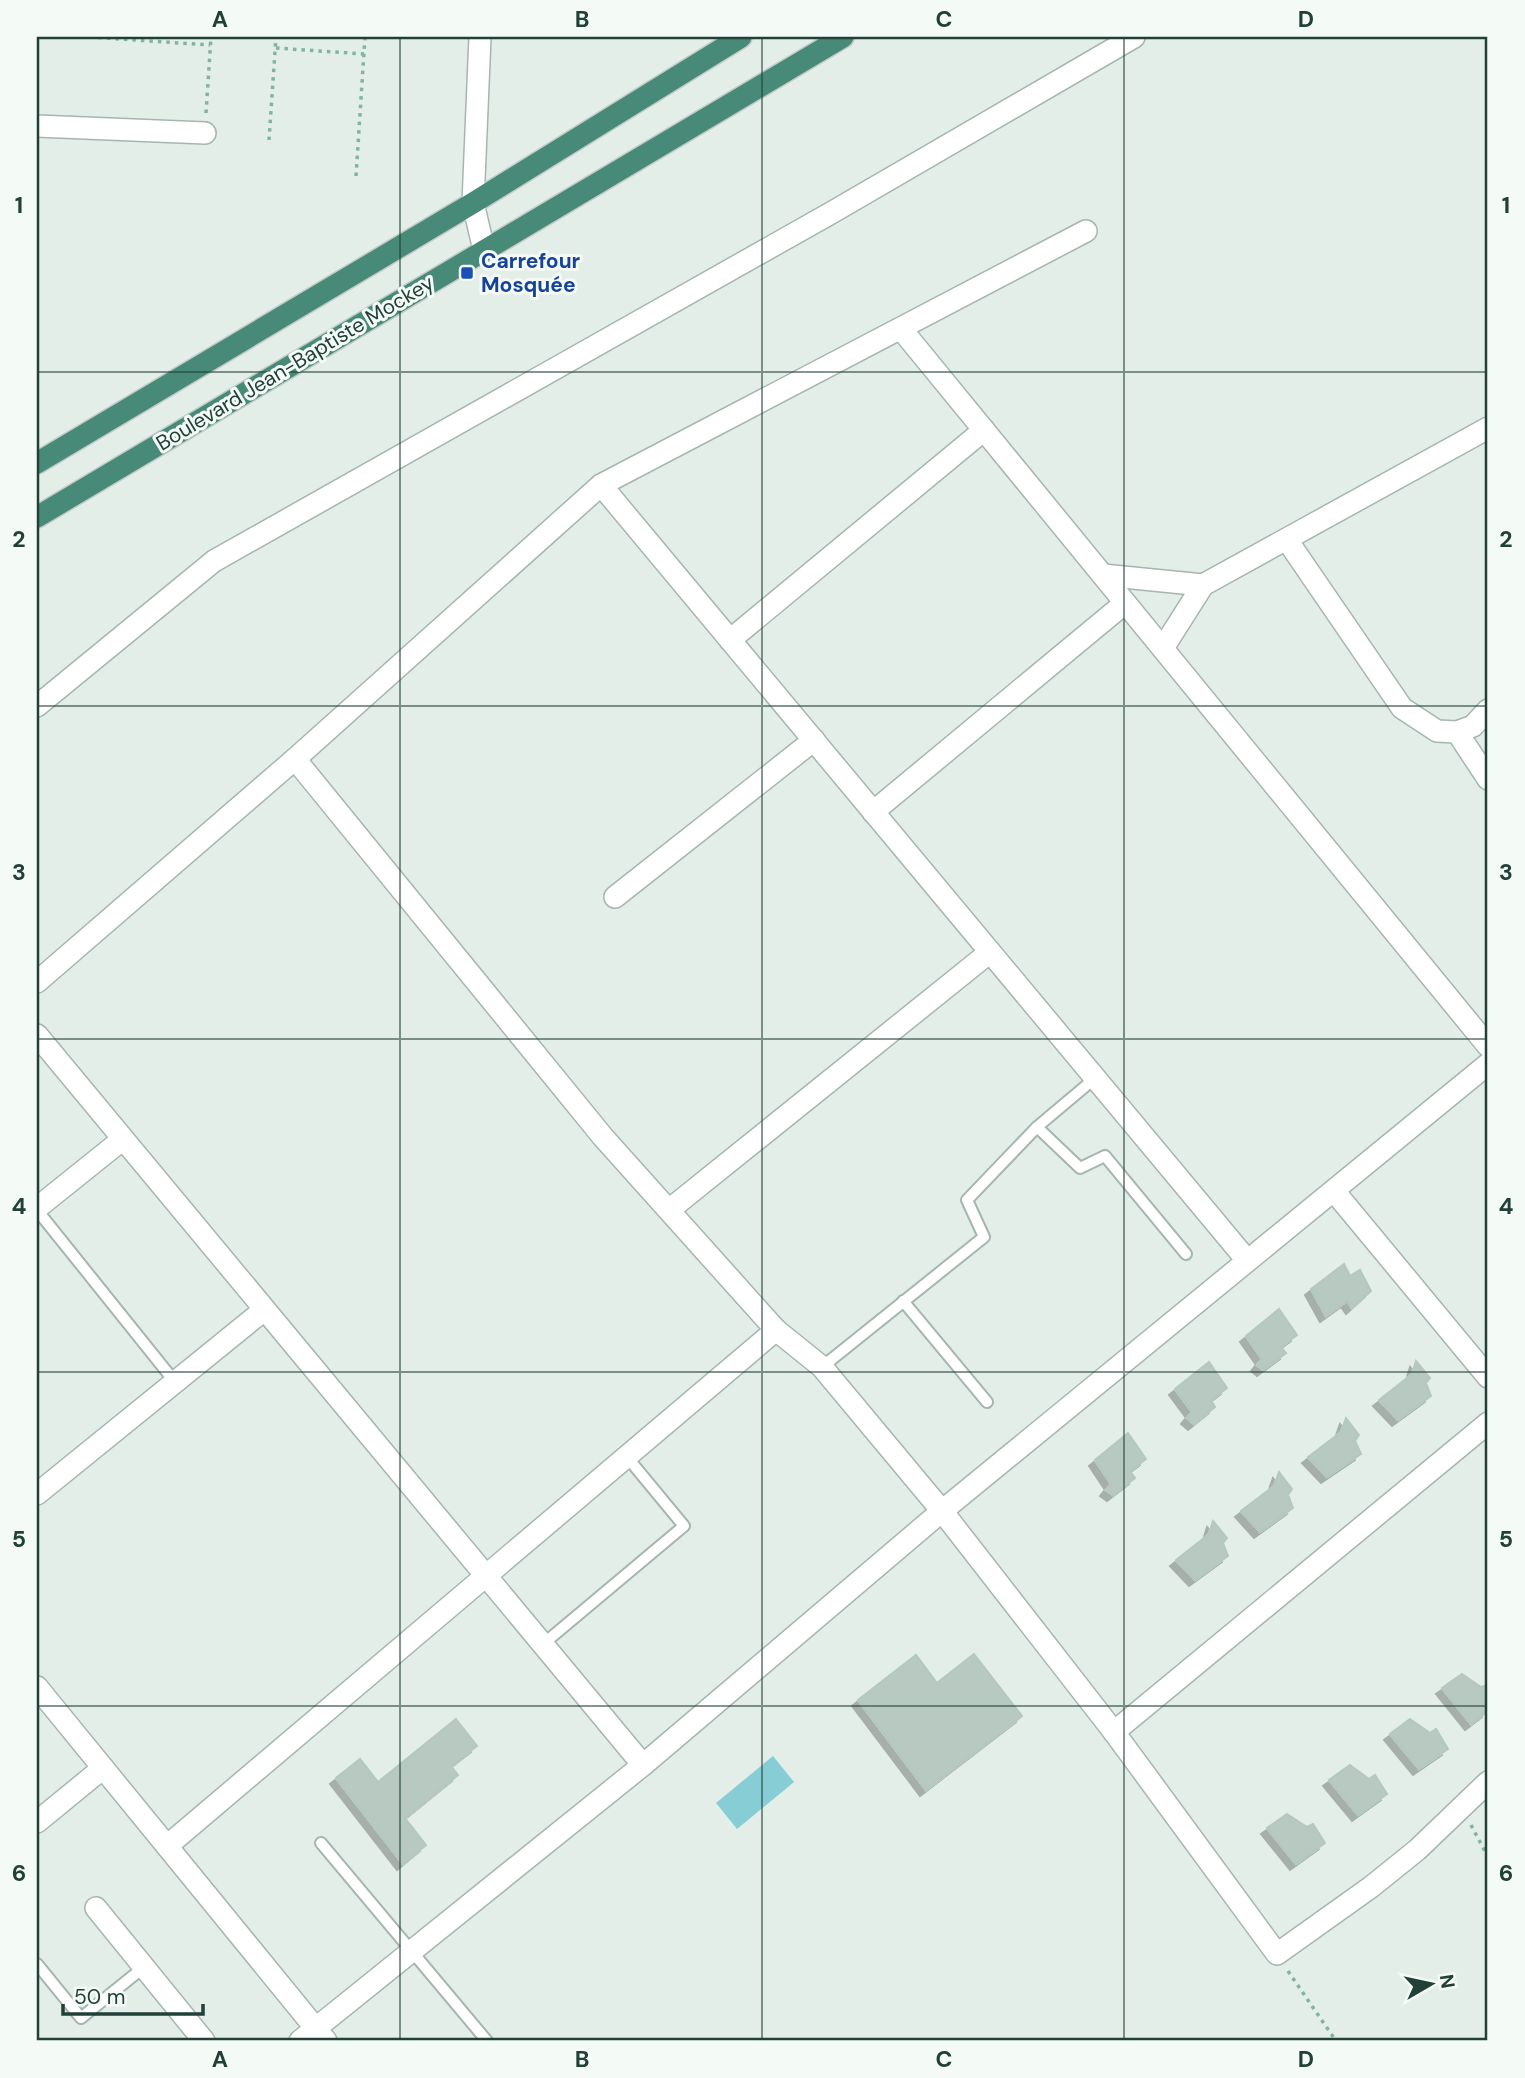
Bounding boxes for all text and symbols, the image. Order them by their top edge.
text: A [212,4,228,34]
text: B [575,4,589,34]
text: C [936,4,952,34]
text: D [1298,4,1314,34]
text: 1 [15,190,23,220]
text: 1 [1502,190,1510,220]
place label: Carrefour Mosquée [481,247,581,299]
marker: Carrefour Mosquée [459,265,475,281]
street label: Boulevard Jean-Baptiste Mockey [151,269,439,457]
text: 2 [12,524,26,554]
text: 2 [1499,524,1513,554]
text: 3 [12,857,26,887]
text: 3 [1499,857,1513,887]
text: 4 [12,1191,27,1221]
text: 4 [1499,1191,1514,1221]
text: 5 [12,1524,26,1554]
text: 5 [1499,1524,1513,1554]
text: 6 [12,1858,26,1888]
text: 6 [1499,1858,1513,1888]
north arrow [1396,1948,1466,2018]
scale bar [63,1973,203,2017]
text: N [1434,1973,1461,1990]
text: 50 m [74,1983,125,2011]
text: A [212,2044,228,2074]
text: B [575,2044,589,2074]
text: C [936,2044,952,2074]
text: D [1298,2044,1314,2074]

